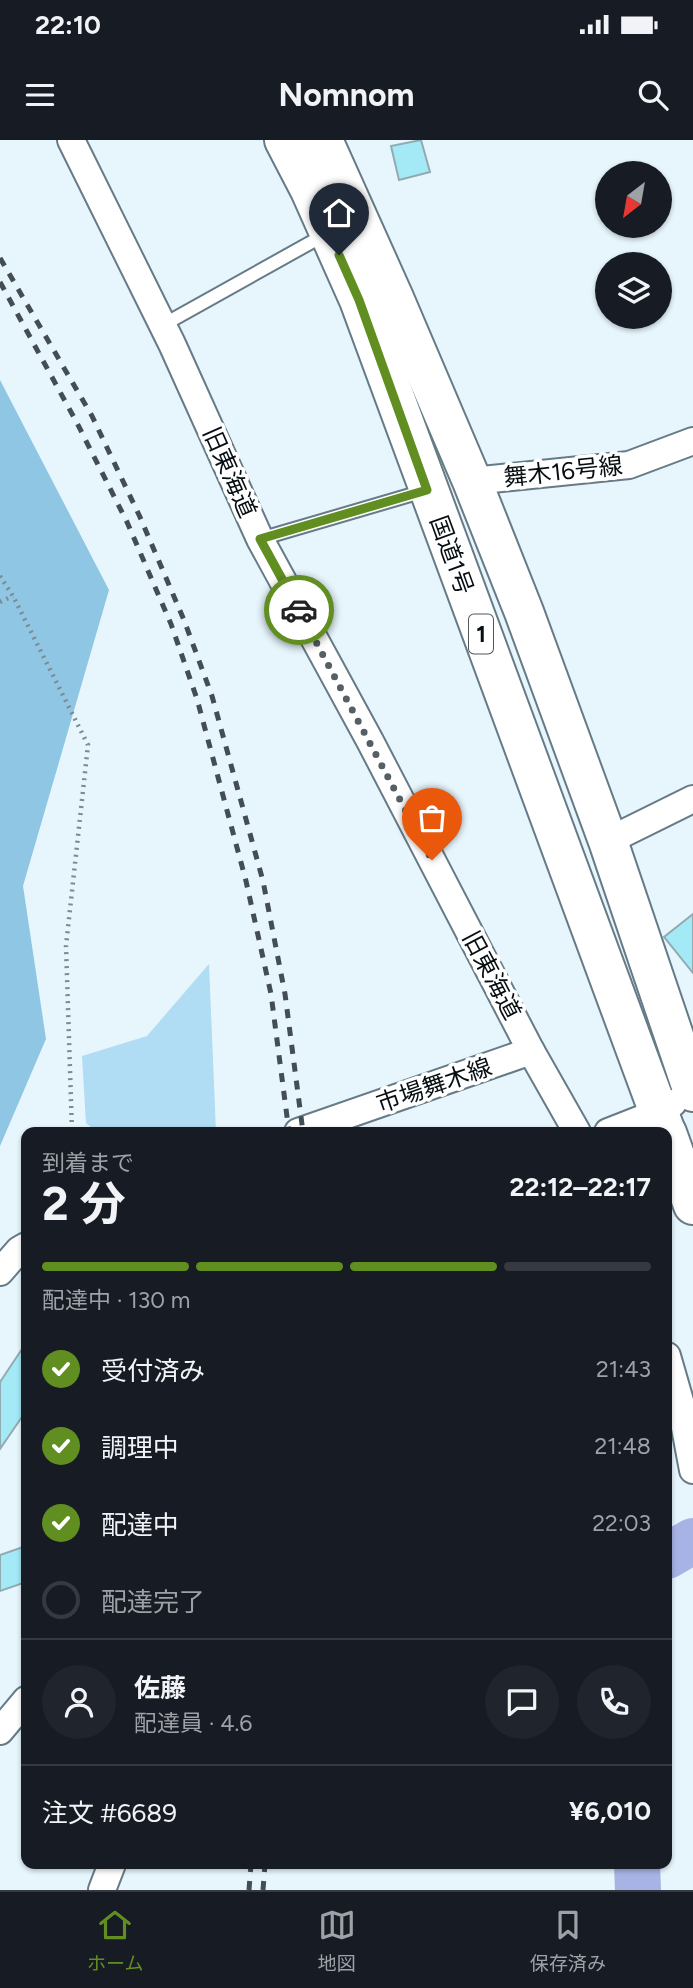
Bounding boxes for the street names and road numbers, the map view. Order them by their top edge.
street label: 旧東海道 [197,422,263,522]
street label: 舞木16号線 [502,450,624,492]
street label: 国道1号 [424,512,480,598]
road number: 1 [469,614,493,654]
street label: 旧東海道 [457,926,527,1024]
street label: 市場舞木線 [373,1052,495,1118]

